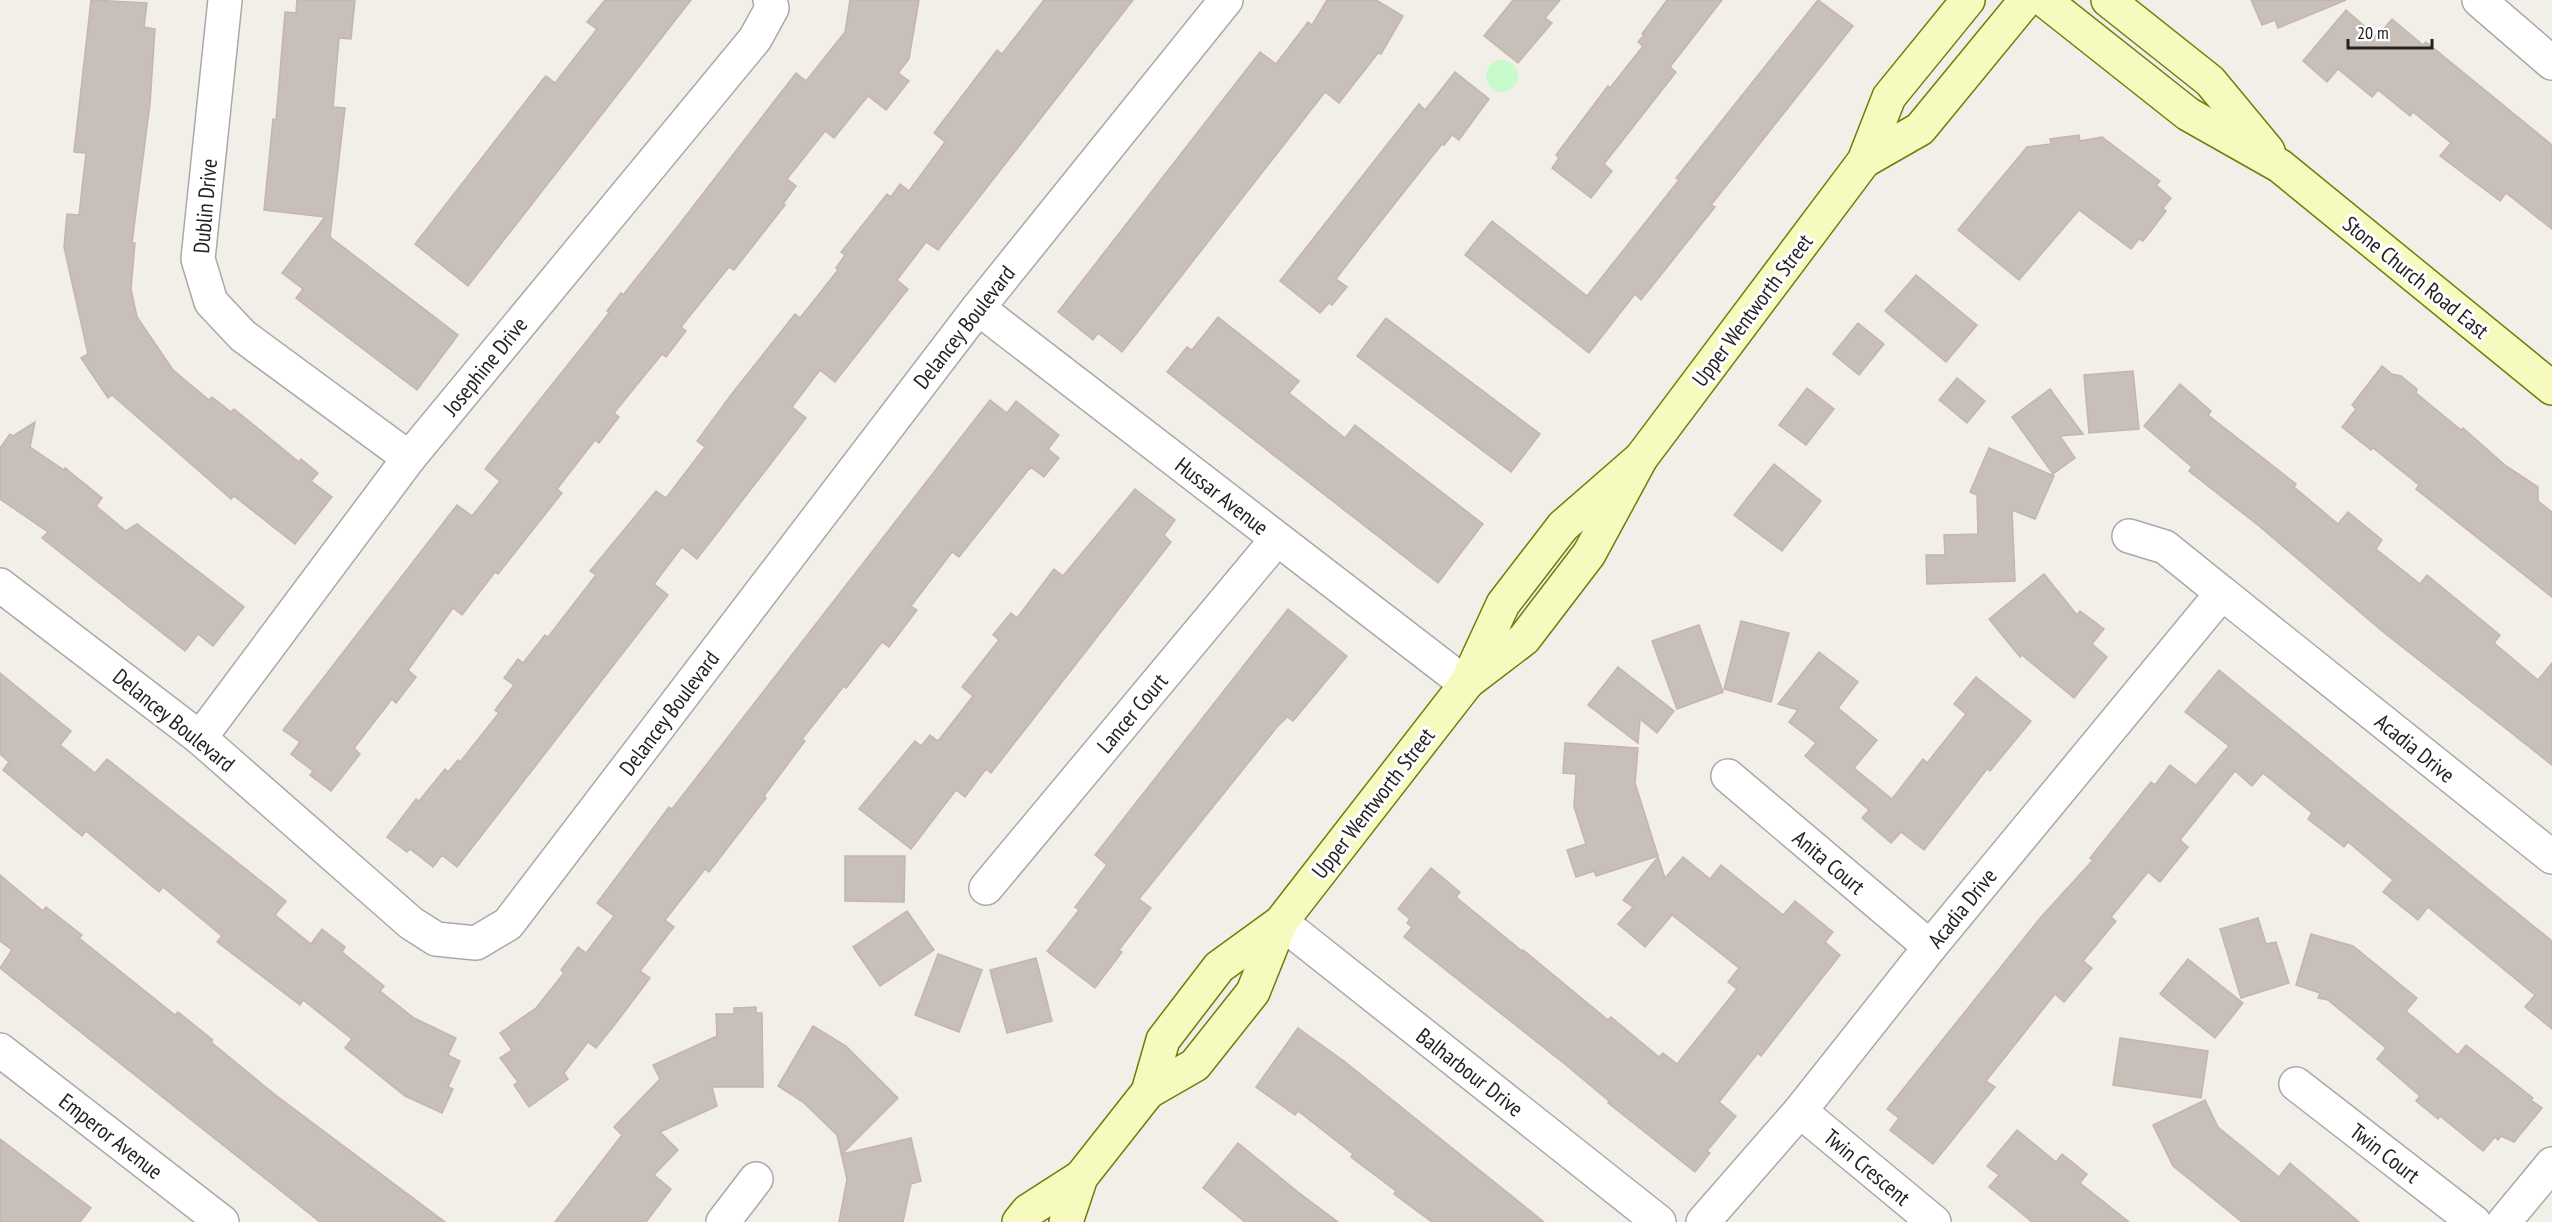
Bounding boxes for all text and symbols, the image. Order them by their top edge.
scale bar [2348,12,2432,50]
text: 20 m [2357,21,2389,44]
street label: Dublin Drive [187,158,223,254]
street label: Stone Church Road East [2337,210,2495,344]
street label: Upper Wentworth Street [1686,228,1818,392]
street label: Delancey Boulevard [907,260,1021,394]
street label: Josephine Drive [436,311,533,422]
street label: Hussar Avenue [1170,451,1274,541]
street label: Delancey Boulevard [613,645,725,781]
street label: Delancey Boulevard [107,662,241,778]
street label: Lancer Court [1091,667,1173,759]
street label: Acadia Drive [2369,707,2461,789]
street label: Upper Wentworth Street [1305,722,1441,884]
street label: Anita Court [1787,824,1871,900]
street label: Acadia Drive [1921,862,2003,954]
street label: Balharbour Drive [1411,1022,1529,1122]
street label: Emperor Avenue [54,1087,168,1185]
street label: Twin Court [2345,1117,2425,1189]
street label: Twin Crescent [1818,1123,1916,1211]

